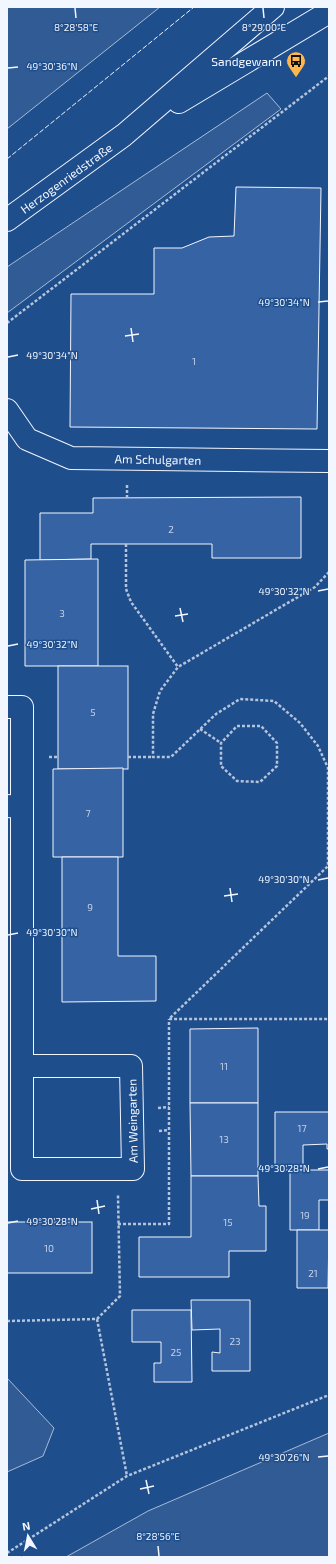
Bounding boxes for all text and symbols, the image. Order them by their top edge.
text: 8°28'58"E [54,21,98,33]
text: 8°29'00"E [242,21,287,33]
bus stop icon: Sandgewann [285,50,307,78]
place label: Sandgewann [211,54,282,68]
text: 49°30'36"N [26,60,78,72]
street label: Herzogenriedstraße [17,140,115,216]
text: 49°30'34"N [258,296,310,308]
text: 49°30'34"N [26,349,78,361]
house number: 1 [192,355,196,367]
street label: Am Schulgarten [115,451,201,467]
house number: 2 [168,523,174,535]
text: 49°30'32"N [259,585,309,597]
house number: 3 [59,607,65,619]
text: 49°30'32"N [27,638,77,650]
house number: 5 [90,706,96,718]
house number: 7 [85,807,91,819]
text: 49°30'30"N [258,873,310,885]
house number: 9 [87,901,93,913]
text: 49°30'30"N [26,926,78,938]
house number: 11 [220,1060,228,1072]
street label: Am Weingarten [124,1079,140,1163]
house number: 17 [297,1122,307,1134]
house number: 13 [219,1133,229,1145]
text: 49°30'28"N [258,1162,310,1174]
house number: 19 [300,1209,310,1221]
text: 49°30'28"N [26,1215,78,1227]
house number: 15 [223,1216,233,1228]
house number: 10 [44,1242,54,1254]
house number: 21 [308,1267,318,1279]
house number: 23 [229,1335,241,1347]
house number: 25 [171,1346,181,1358]
text: 49°30'26"N [258,1451,310,1463]
north arrow [8,1516,48,1556]
text: N [21,1519,31,1533]
text: 8°28'56"E [136,1530,180,1542]

